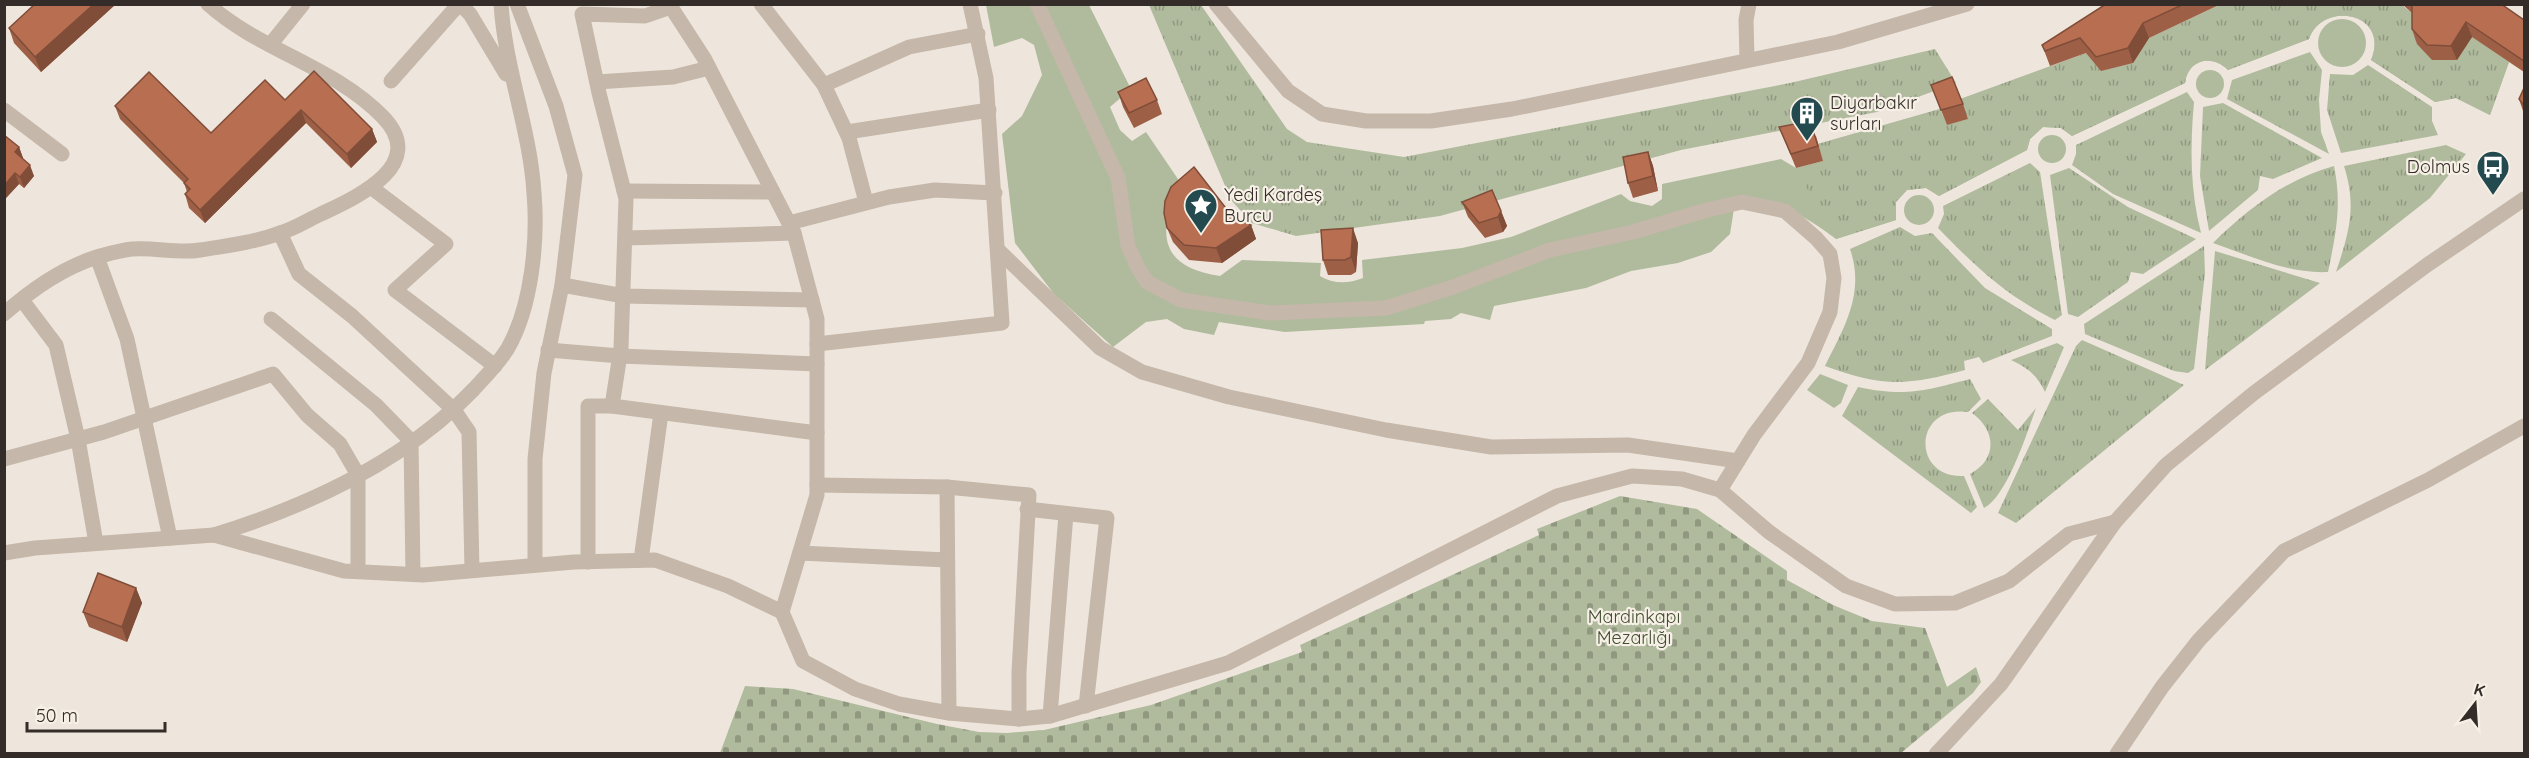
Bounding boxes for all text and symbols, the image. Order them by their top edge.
place label: Diyarbakır surları [1830,91,1917,135]
building icon: Diyarbakır surları [1789,95,1825,142]
bus stop icon: Dolmus [2475,149,2511,196]
place label: Dolmus [2407,155,2470,178]
place label: Yedi Kardeş Burcu [1224,183,1322,227]
place icon: Yedi Kardeş Burcu [1183,187,1219,234]
park label: Mardinkapı Mezarlığı [1588,605,1680,649]
north arrow [2445,674,2505,734]
text: K [2471,679,2487,701]
scale bar [27,695,165,733]
text: 50 m [36,704,78,727]

